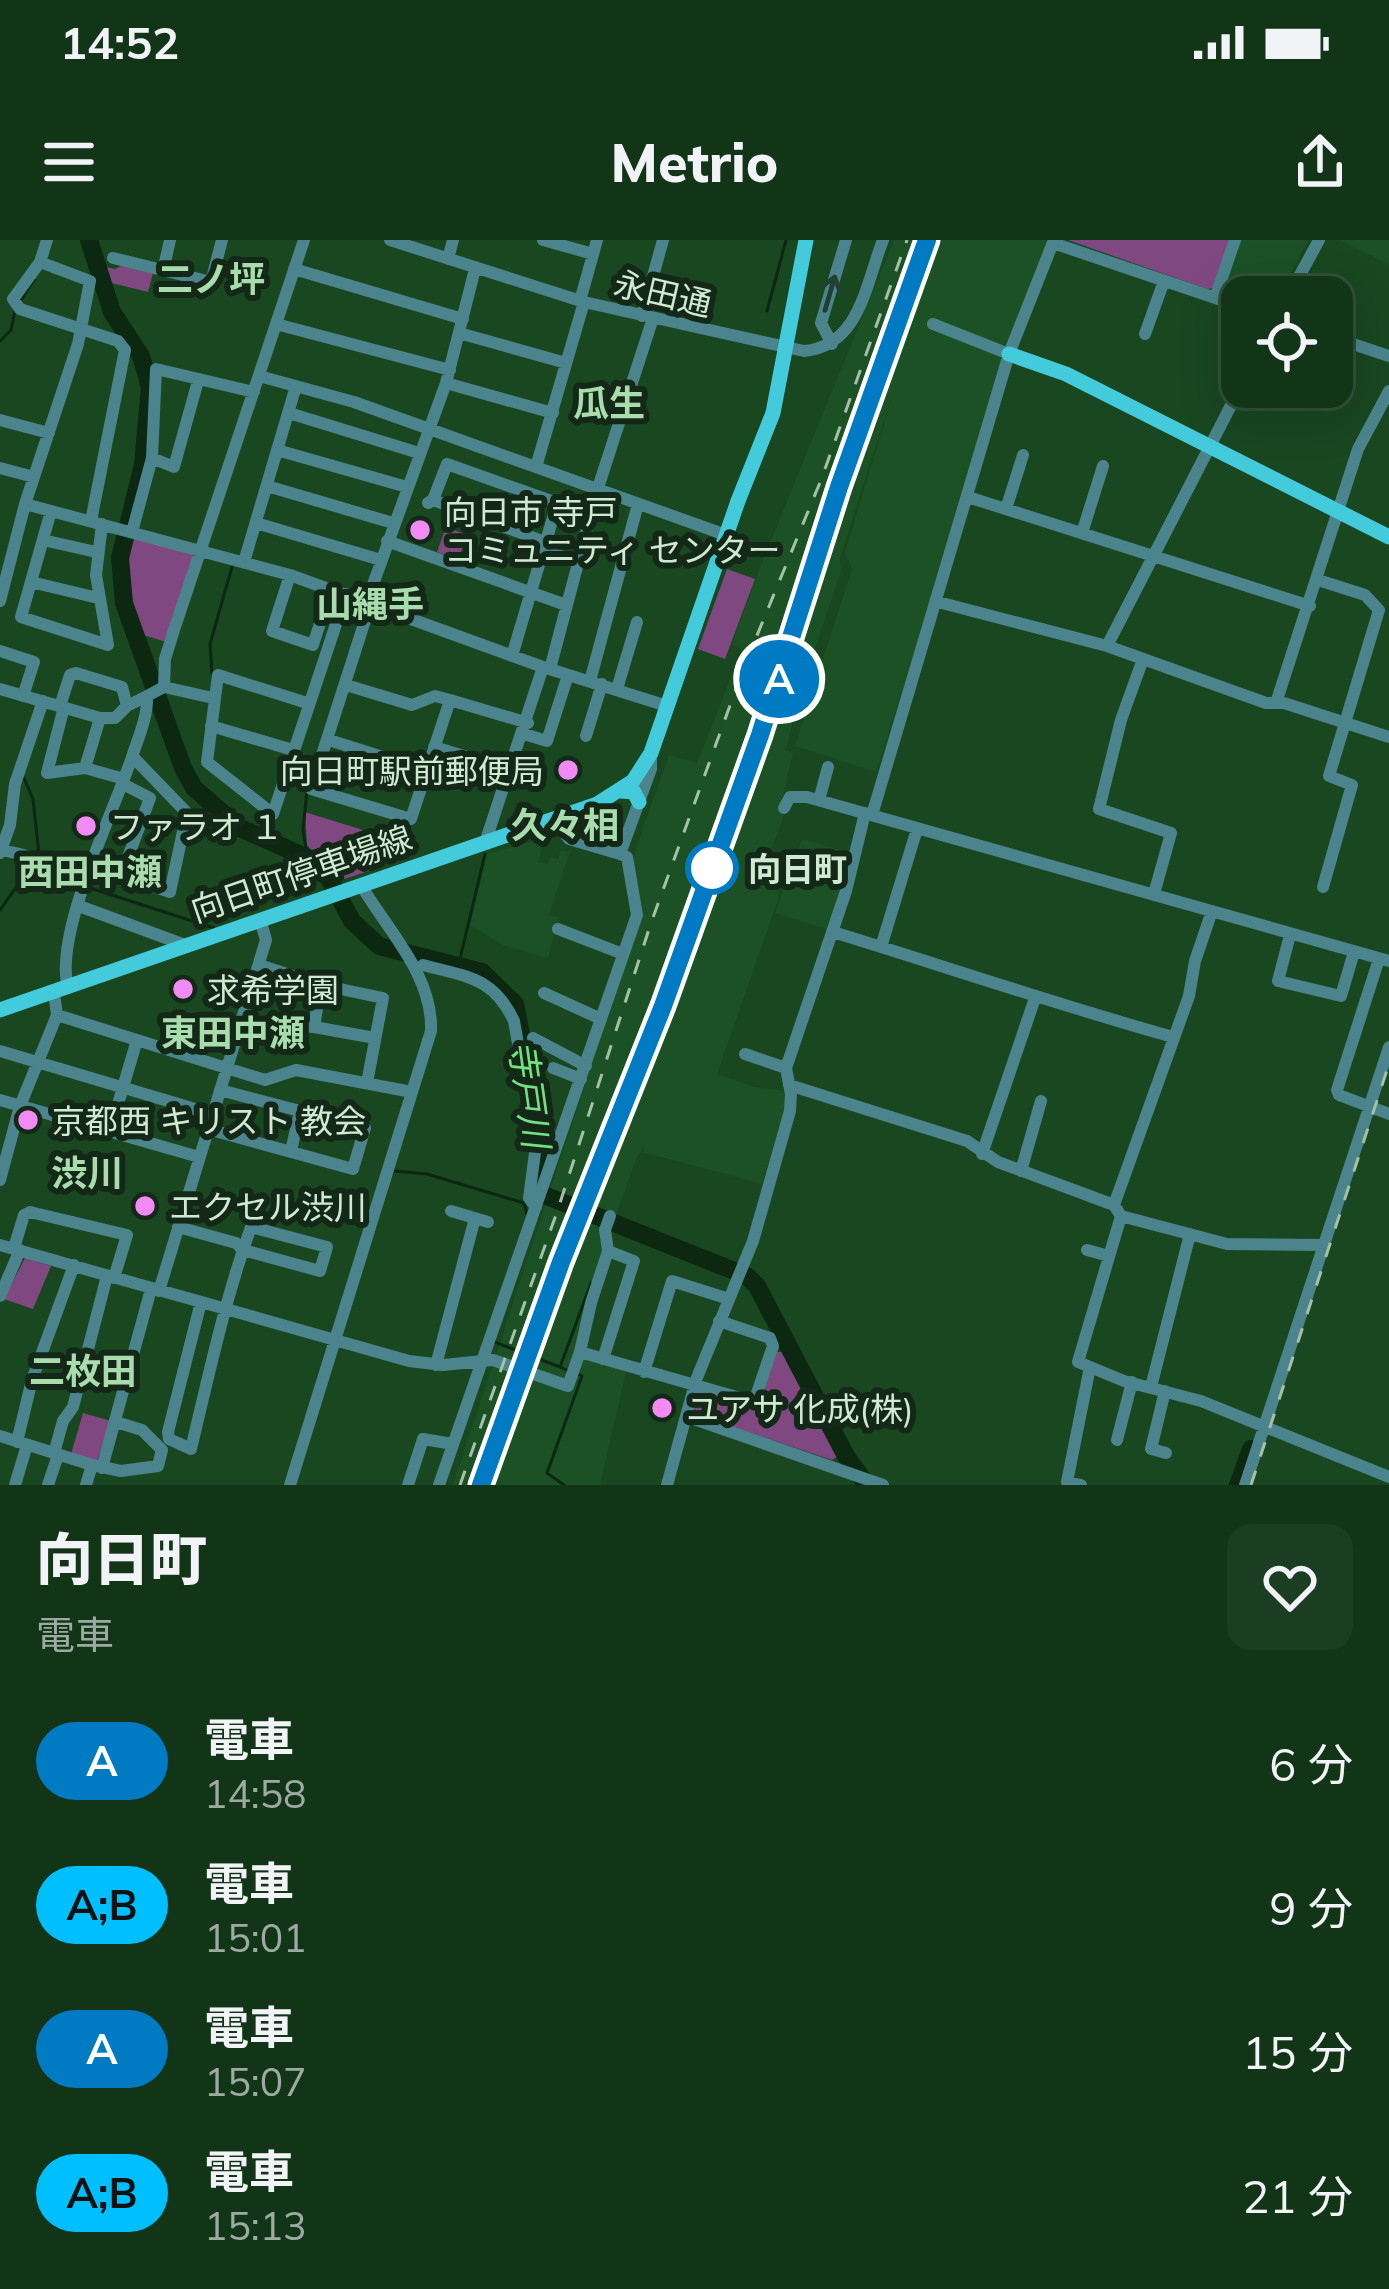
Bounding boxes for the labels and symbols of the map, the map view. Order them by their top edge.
district label: 二ノ坪 [157,256,265,301]
street label: 永田通 [610,262,716,324]
one-way arrow [820,275,842,313]
district label: 瓜生 [573,380,645,425]
place label: 向日市 寺戸 コミュニティ センター [444,491,781,570]
marker: 向日市 寺戸 コミュニティ センター [407,517,433,543]
district label: 山縄手 [316,581,424,626]
line badge: A [740,640,818,718]
place label: 向日町駅前郵便局 [280,750,544,791]
marker: 向日町駅前郵便局 [555,757,581,783]
district label: 久々相 [511,802,619,847]
place label: ファラオ １ [110,806,284,847]
marker: ファラオ １ [73,813,99,839]
street label: 向日町停車場線 [185,816,417,930]
marker: 向日町 [687,843,737,893]
place label: 向日町 [748,848,847,889]
district label: 西田中瀬 [18,849,162,894]
place label: 求希学園 [207,969,339,1010]
marker: 求希学園 [170,976,196,1002]
district label: 東田中瀬 [161,1010,305,1055]
water label: 寺戸川 [500,1037,560,1155]
place label: 京都西 キリスト 教会 [52,1100,366,1141]
marker: 京都西 キリスト 教会 [15,1107,41,1133]
district label: 渋川 [51,1150,123,1195]
place label: エクセル渋川 [169,1186,367,1227]
marker: エクセル渋川 [132,1193,158,1219]
district label: 二枚田 [29,1348,137,1393]
place label: ユアサ 化成(株) [686,1388,914,1429]
marker: ユアサ 化成(株) [649,1395,675,1421]

